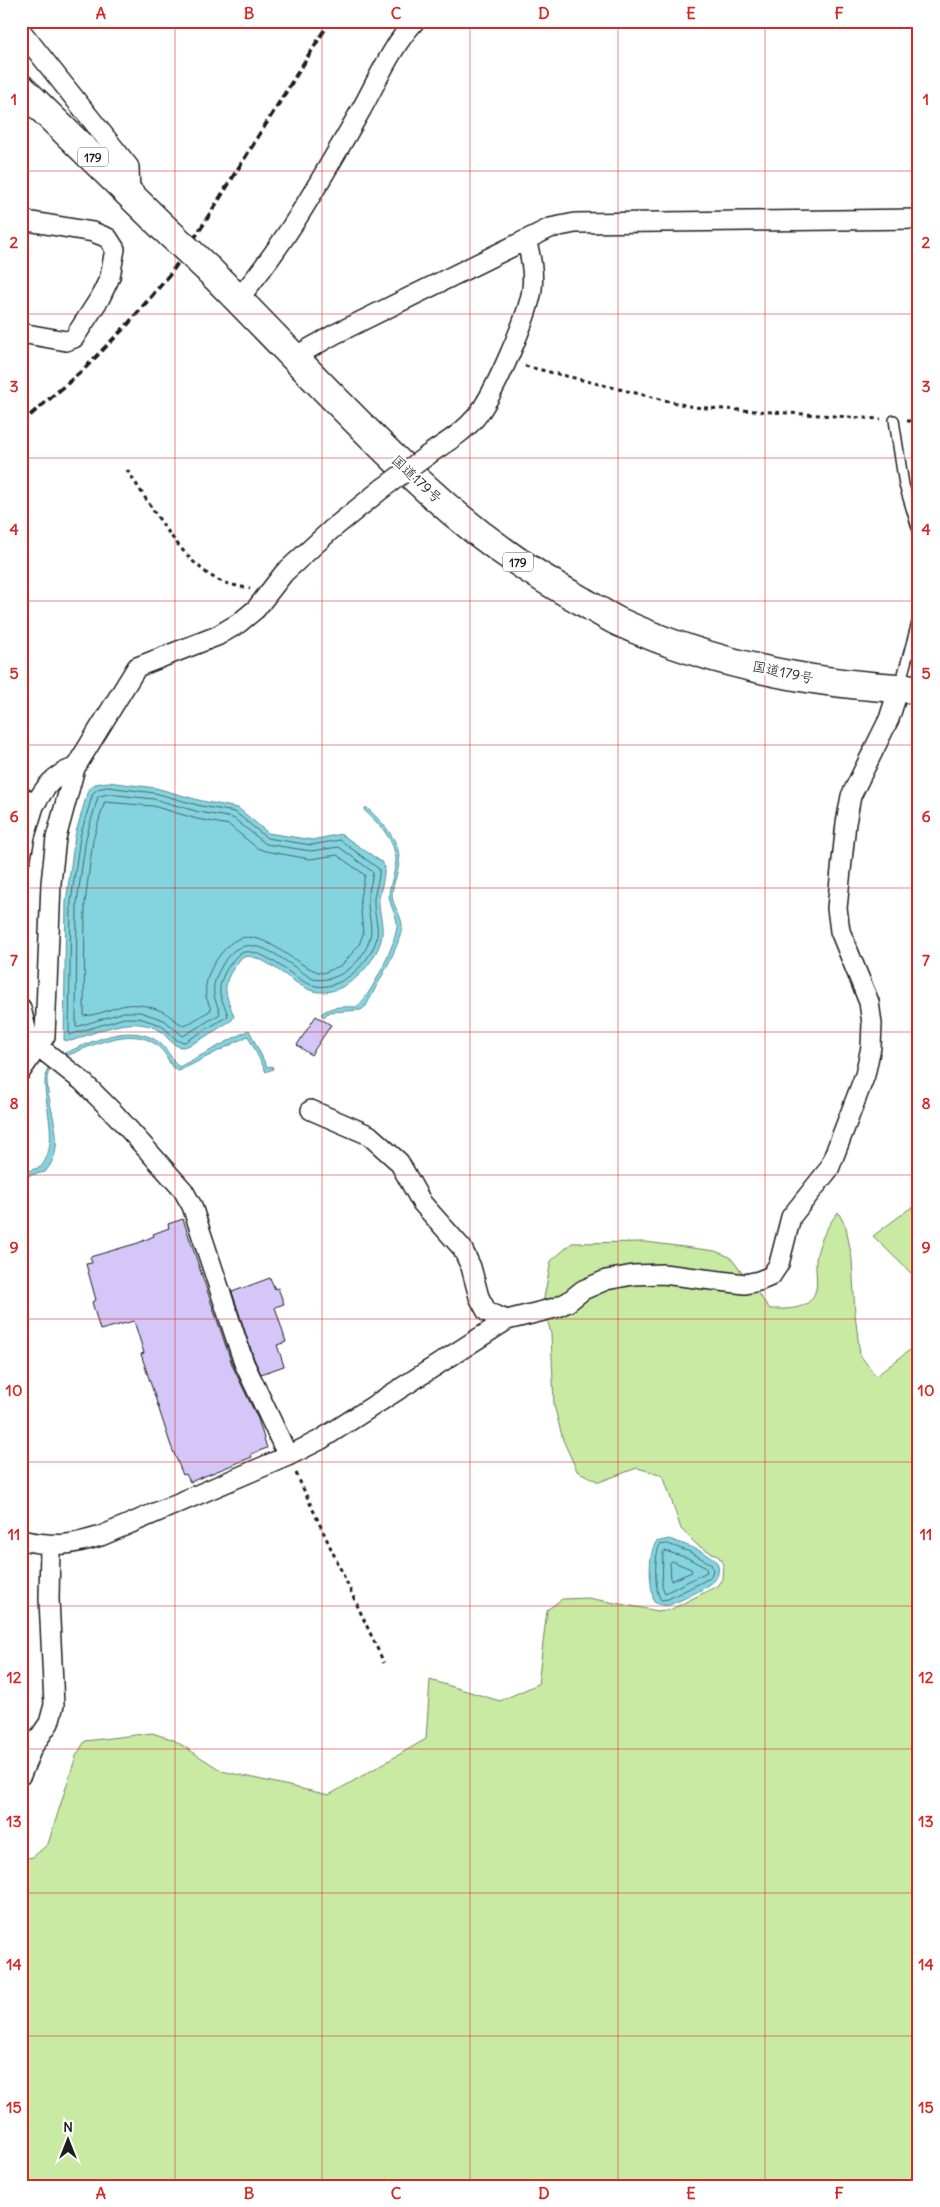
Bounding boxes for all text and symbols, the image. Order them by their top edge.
text: A [96,3,106,23]
text: B [244,3,255,23]
text: C [391,3,402,23]
text: D [538,3,550,23]
text: E [686,3,696,23]
text: F [834,3,844,23]
text: 1 [11,89,17,109]
text: 1 [923,89,929,109]
road number: 179 [78,148,108,166]
text: 2 [10,232,19,252]
text: 2 [922,232,931,252]
text: 3 [9,376,19,396]
text: 3 [921,376,931,396]
street label: 国道179号 [388,451,446,507]
text: 4 [9,519,19,539]
text: 4 [921,519,931,539]
road number: 179 [503,552,533,572]
street label: 国道179号 [751,657,815,687]
text: 5 [9,663,19,683]
text: 5 [921,663,931,683]
text: 6 [9,806,19,826]
text: 6 [921,806,931,826]
text: 7 [10,950,18,970]
text: 7 [922,950,930,970]
text: 8 [9,1093,19,1113]
text: 8 [921,1093,931,1113]
text: 9 [9,1237,19,1257]
text: 9 [921,1237,931,1257]
text: 10 [6,1380,22,1400]
text: 10 [918,1380,934,1400]
text: 11 [8,1524,20,1544]
text: 11 [920,1524,932,1544]
text: 12 [6,1667,22,1687]
text: 12 [918,1667,934,1687]
text: 13 [6,1811,22,1831]
text: 13 [918,1811,934,1831]
text: 14 [6,1954,22,1974]
text: 14 [918,1954,934,1974]
text: 15 [6,2097,22,2117]
text: 15 [918,2097,934,2117]
north arrow [42,2114,92,2164]
text: N [63,2118,73,2136]
text: A [96,2183,106,2203]
text: B [244,2183,255,2203]
text: C [391,2183,402,2203]
text: D [538,2183,550,2203]
text: E [686,2183,696,2203]
text: F [834,2183,844,2203]

